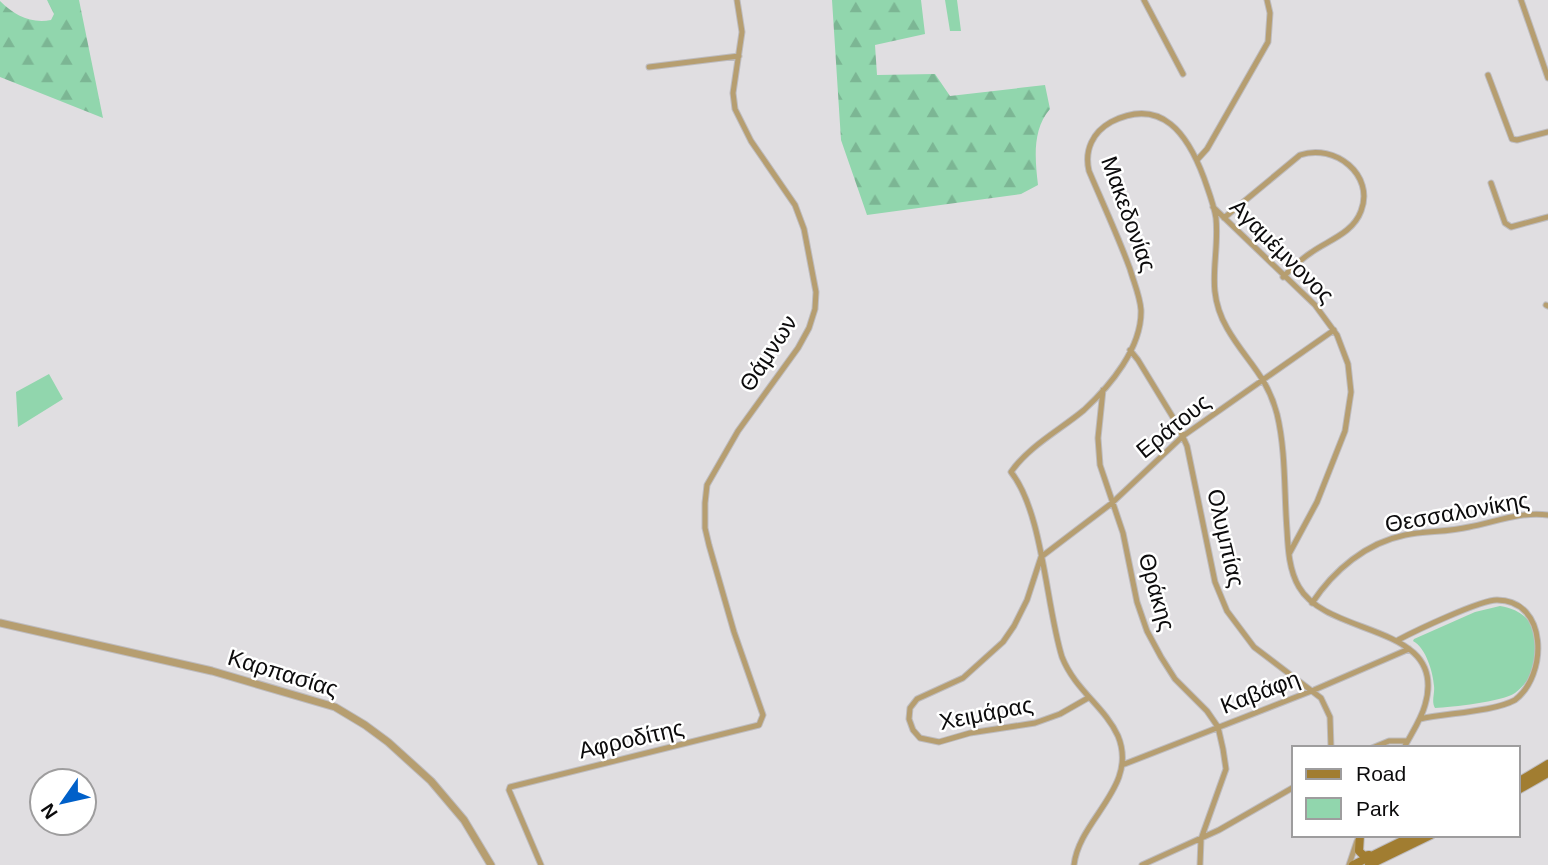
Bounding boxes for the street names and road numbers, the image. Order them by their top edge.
street label: Μακεδονίας [1096,153,1162,275]
street label: Αγαμέμνονος [1225,194,1339,308]
street label: Θάμνων [734,310,802,396]
street label: Εράτους [1131,389,1215,463]
street label: Ολυμπίας [1202,486,1250,590]
street label: Θεσσαλονίκης [1383,487,1531,537]
street label: Θράκης [1134,550,1180,634]
street label: Καρπασίας [225,644,341,702]
street label: Καβάφη [1217,665,1303,719]
street label: Χειμάρας [937,691,1035,735]
street label: Αφροδίτης [576,714,686,764]

